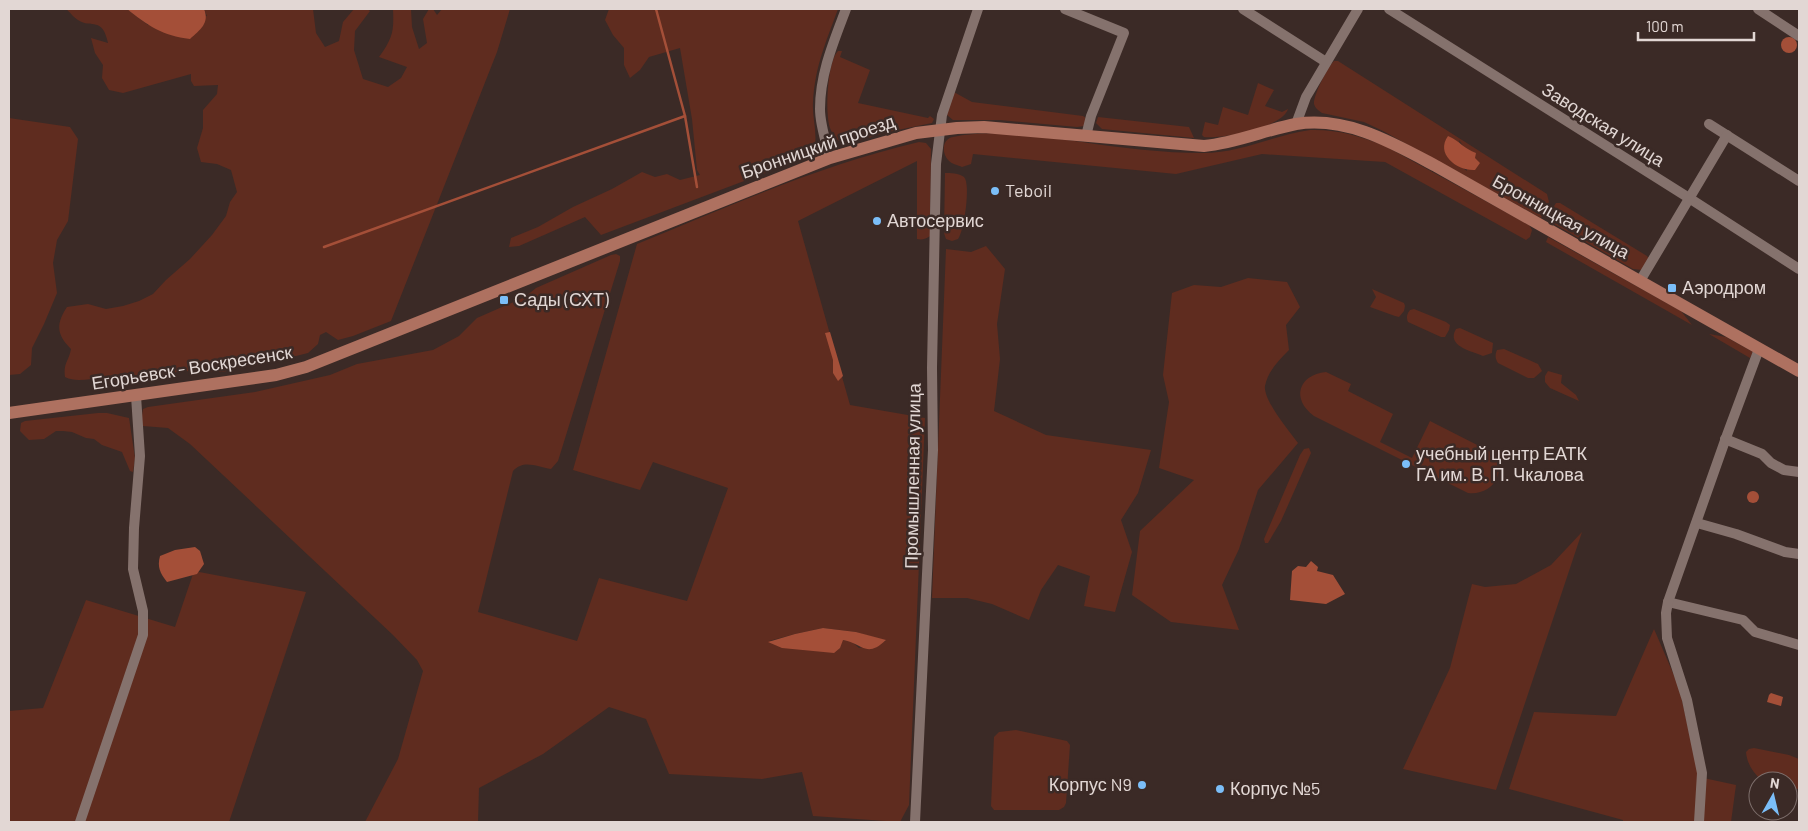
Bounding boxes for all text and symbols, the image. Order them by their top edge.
scale bar [1638,10,1754,42]
text: 100 m [1646,17,1684,35]
street label: Заводская улица [1538,78,1670,171]
street label: Бронницкий проезд [738,109,898,183]
street label: Бронницкая улица [1489,169,1635,263]
place label: Teboil [1005,179,1052,201]
marker: Teboil [989,185,1001,197]
place label: Автосервис [887,209,984,231]
marker: Автосервис [871,215,883,227]
place label: Аэродром [1682,276,1766,298]
marker: Аэродром [1666,282,1678,294]
place label: Сады (СХТ) [514,288,609,310]
marker: Сады (СХТ) [498,294,510,306]
street label: Егорьевск - Воскресенск [90,340,294,394]
street label: Промышленная улица [899,382,925,569]
place label: учебный центр ЕАТК ГА им. В. П. Чкалова [1416,442,1588,485]
marker: учебный центр ЕАТК ГА им. В. П. Чкалова [1400,458,1412,470]
north arrow [1748,771,1798,821]
place label: Корпус N9 [1049,773,1132,795]
text: N [1769,774,1781,792]
place label: Корпус №5 [1230,777,1320,799]
marker: Корпус N9 [1136,779,1148,791]
marker: Корпус №5 [1214,783,1226,795]

